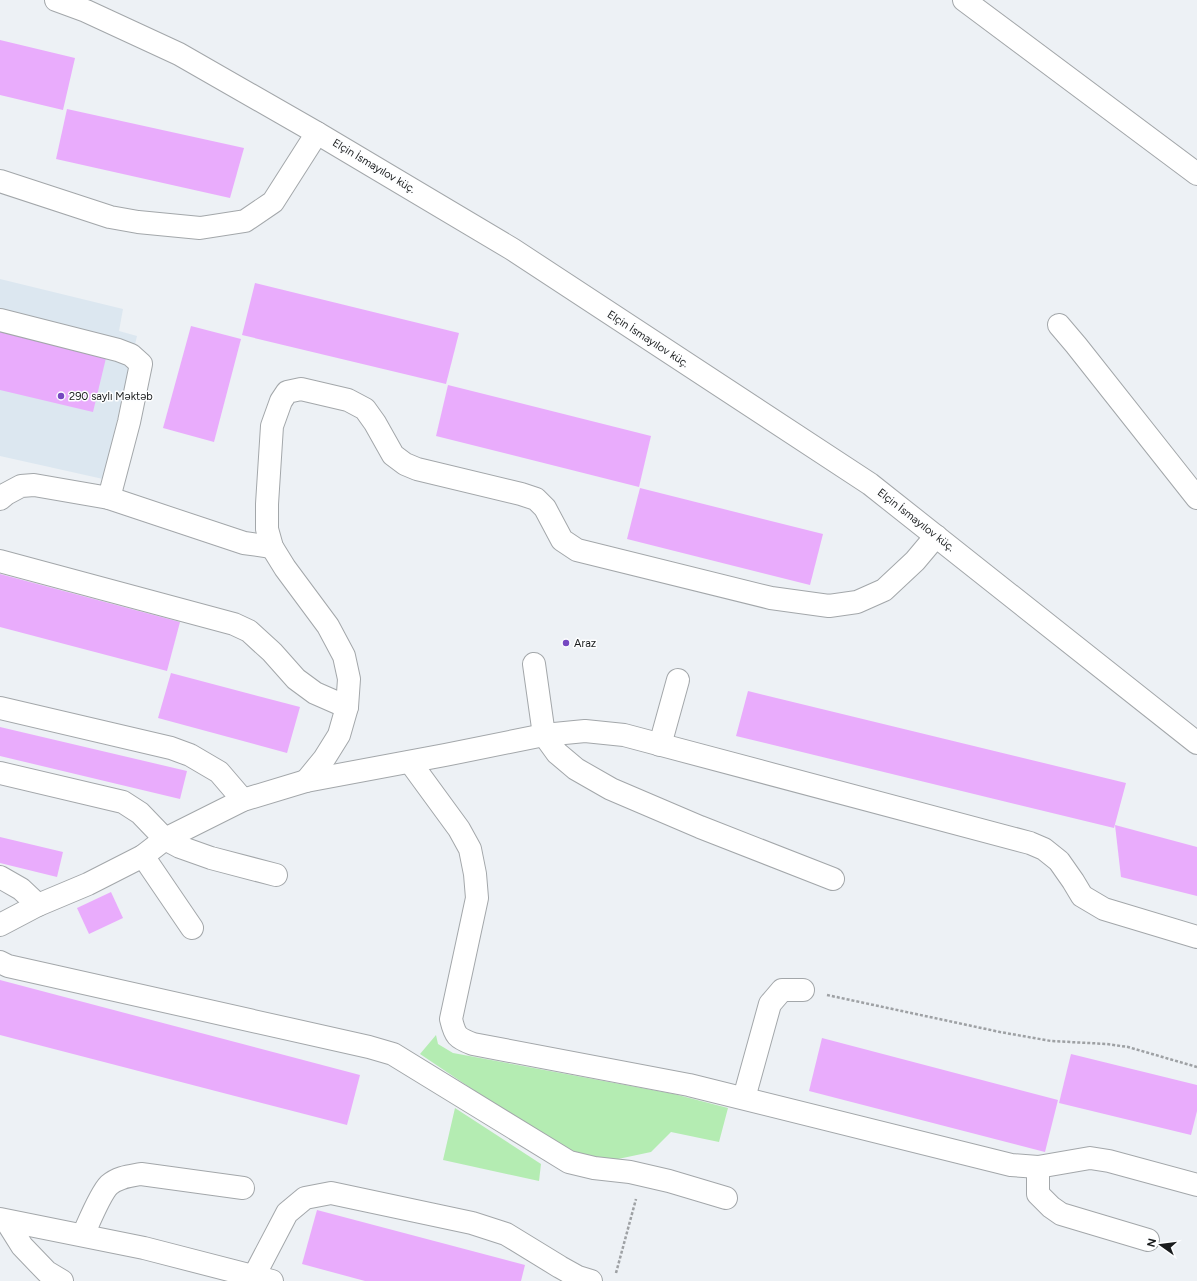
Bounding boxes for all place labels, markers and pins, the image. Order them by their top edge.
place label: 290 saylı Məktəb [69,390,153,403]
marker: 290 saylı Məktəb [56,391,66,401]
place label: Araz [574,637,596,650]
marker: Araz [561,638,571,648]

